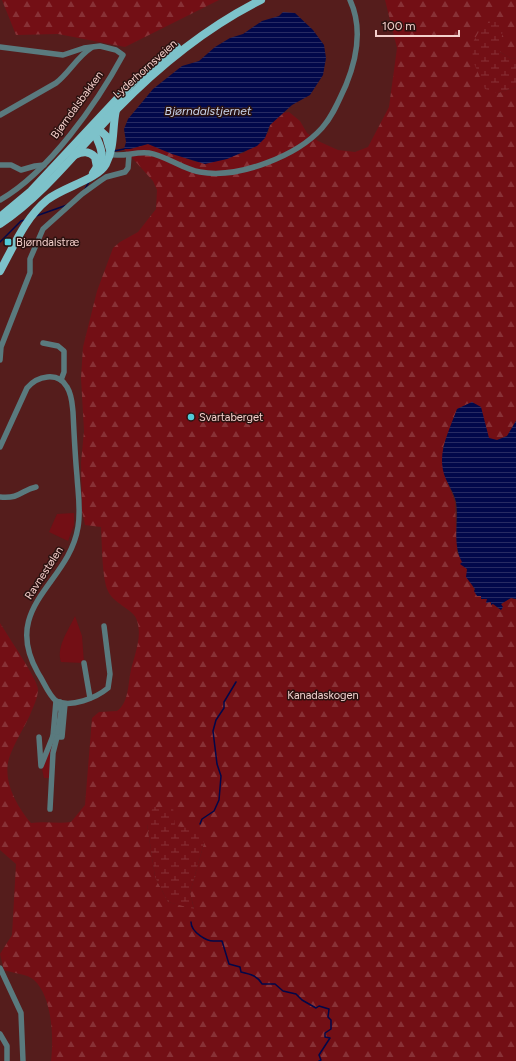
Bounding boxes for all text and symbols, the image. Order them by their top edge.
scale bar [376,12,459,38]
text: 100 m [382,19,416,33]
street label: Lyderhornsveien [110,37,180,101]
street label: Bjørndalsbakken [48,69,106,141]
water label: Bjørndalstjernet [165,104,252,118]
place label: Bjørndalstræ [16,236,79,249]
marker: Bjørndalstræ [3,237,13,247]
place label: Svartaberget [199,411,263,424]
marker: Svartaberget [186,412,196,422]
street label: Ravnestølen [22,544,66,602]
park label: Kanadaskogen [287,689,359,702]

